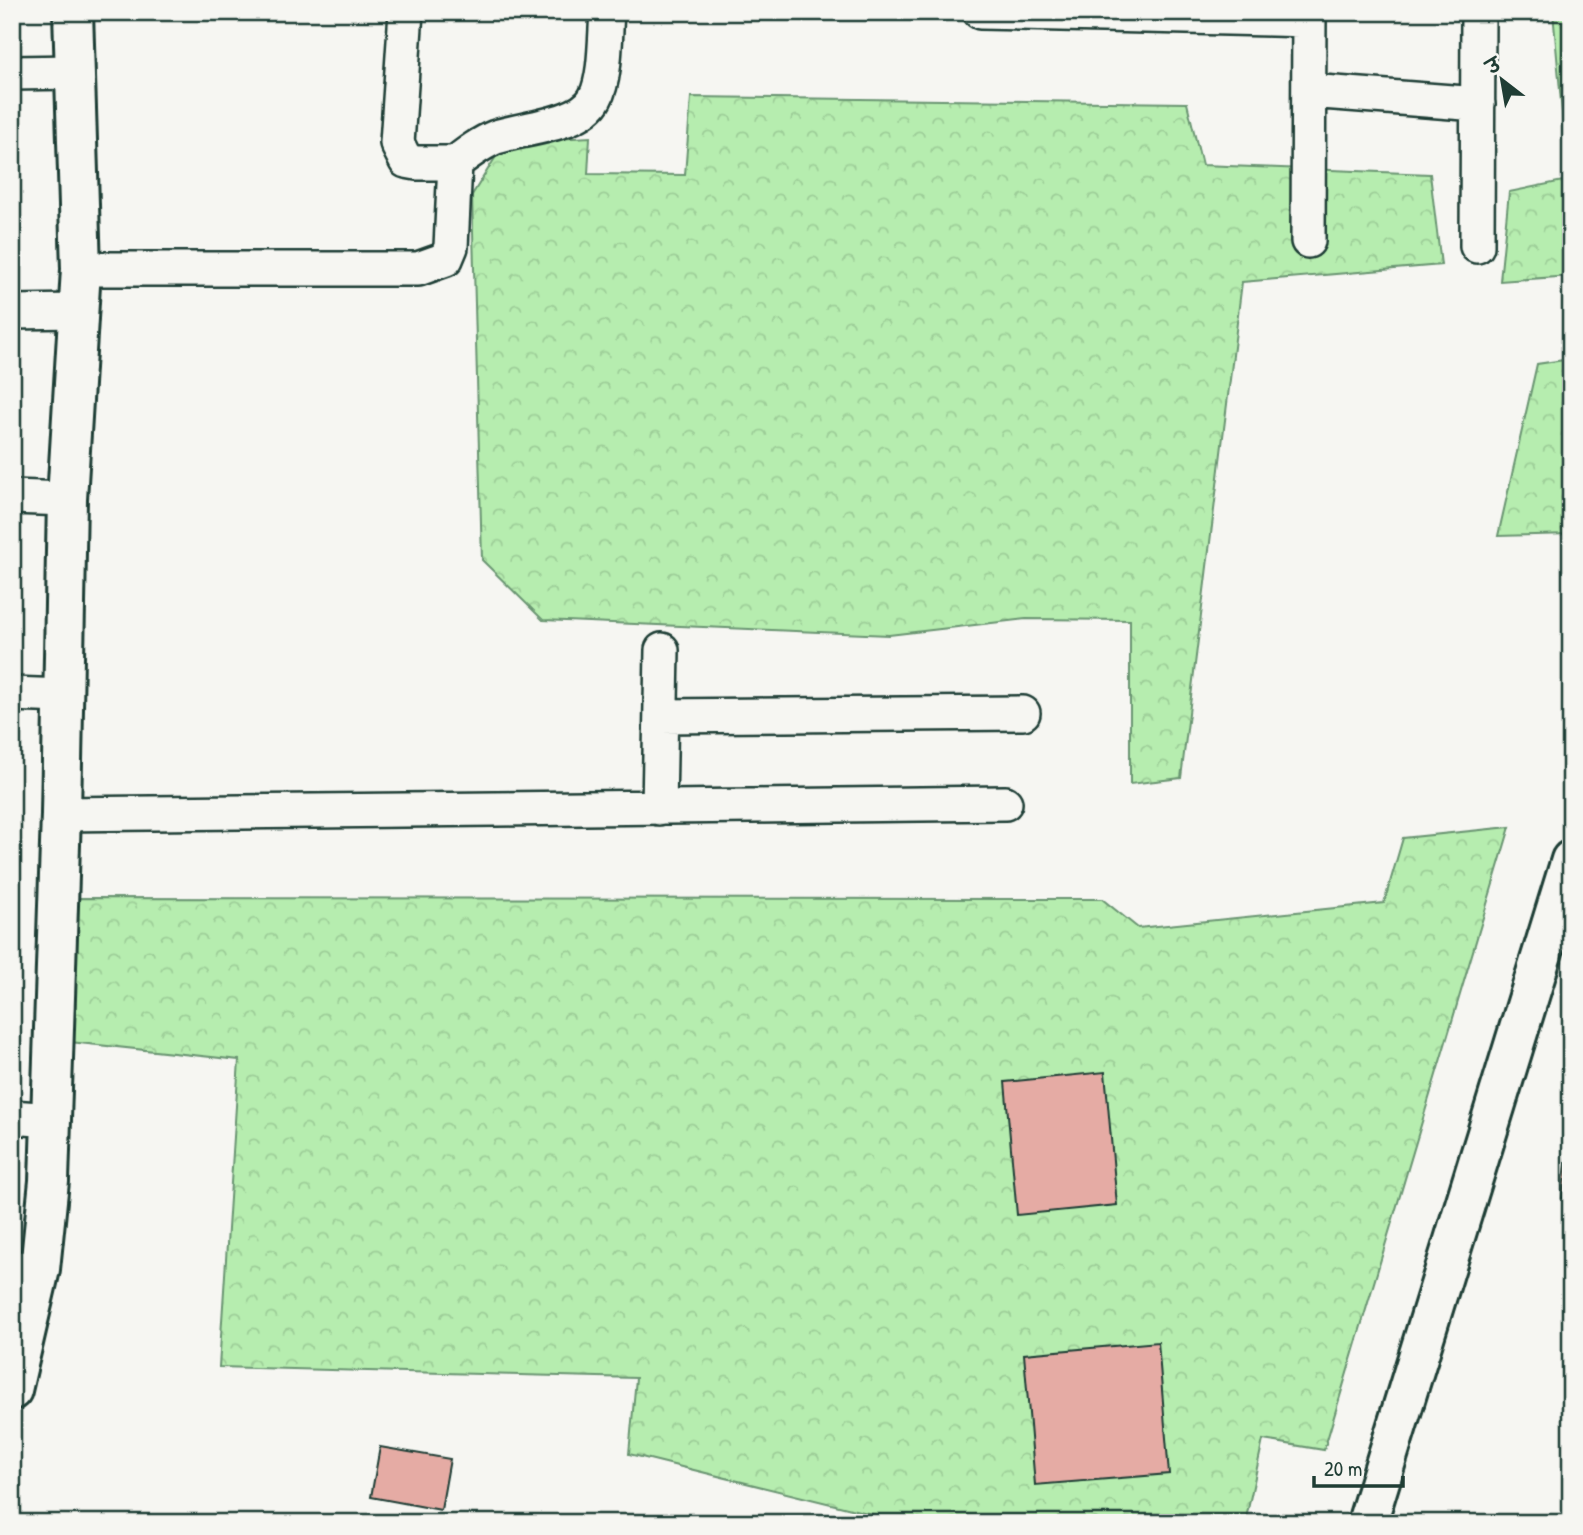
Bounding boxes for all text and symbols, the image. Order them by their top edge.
north arrow [1468,46,1538,116]
text: उ [1479,50,1507,81]
scale bar [1314,1444,1403,1488]
text: 20 m [1324,1454,1362,1483]

